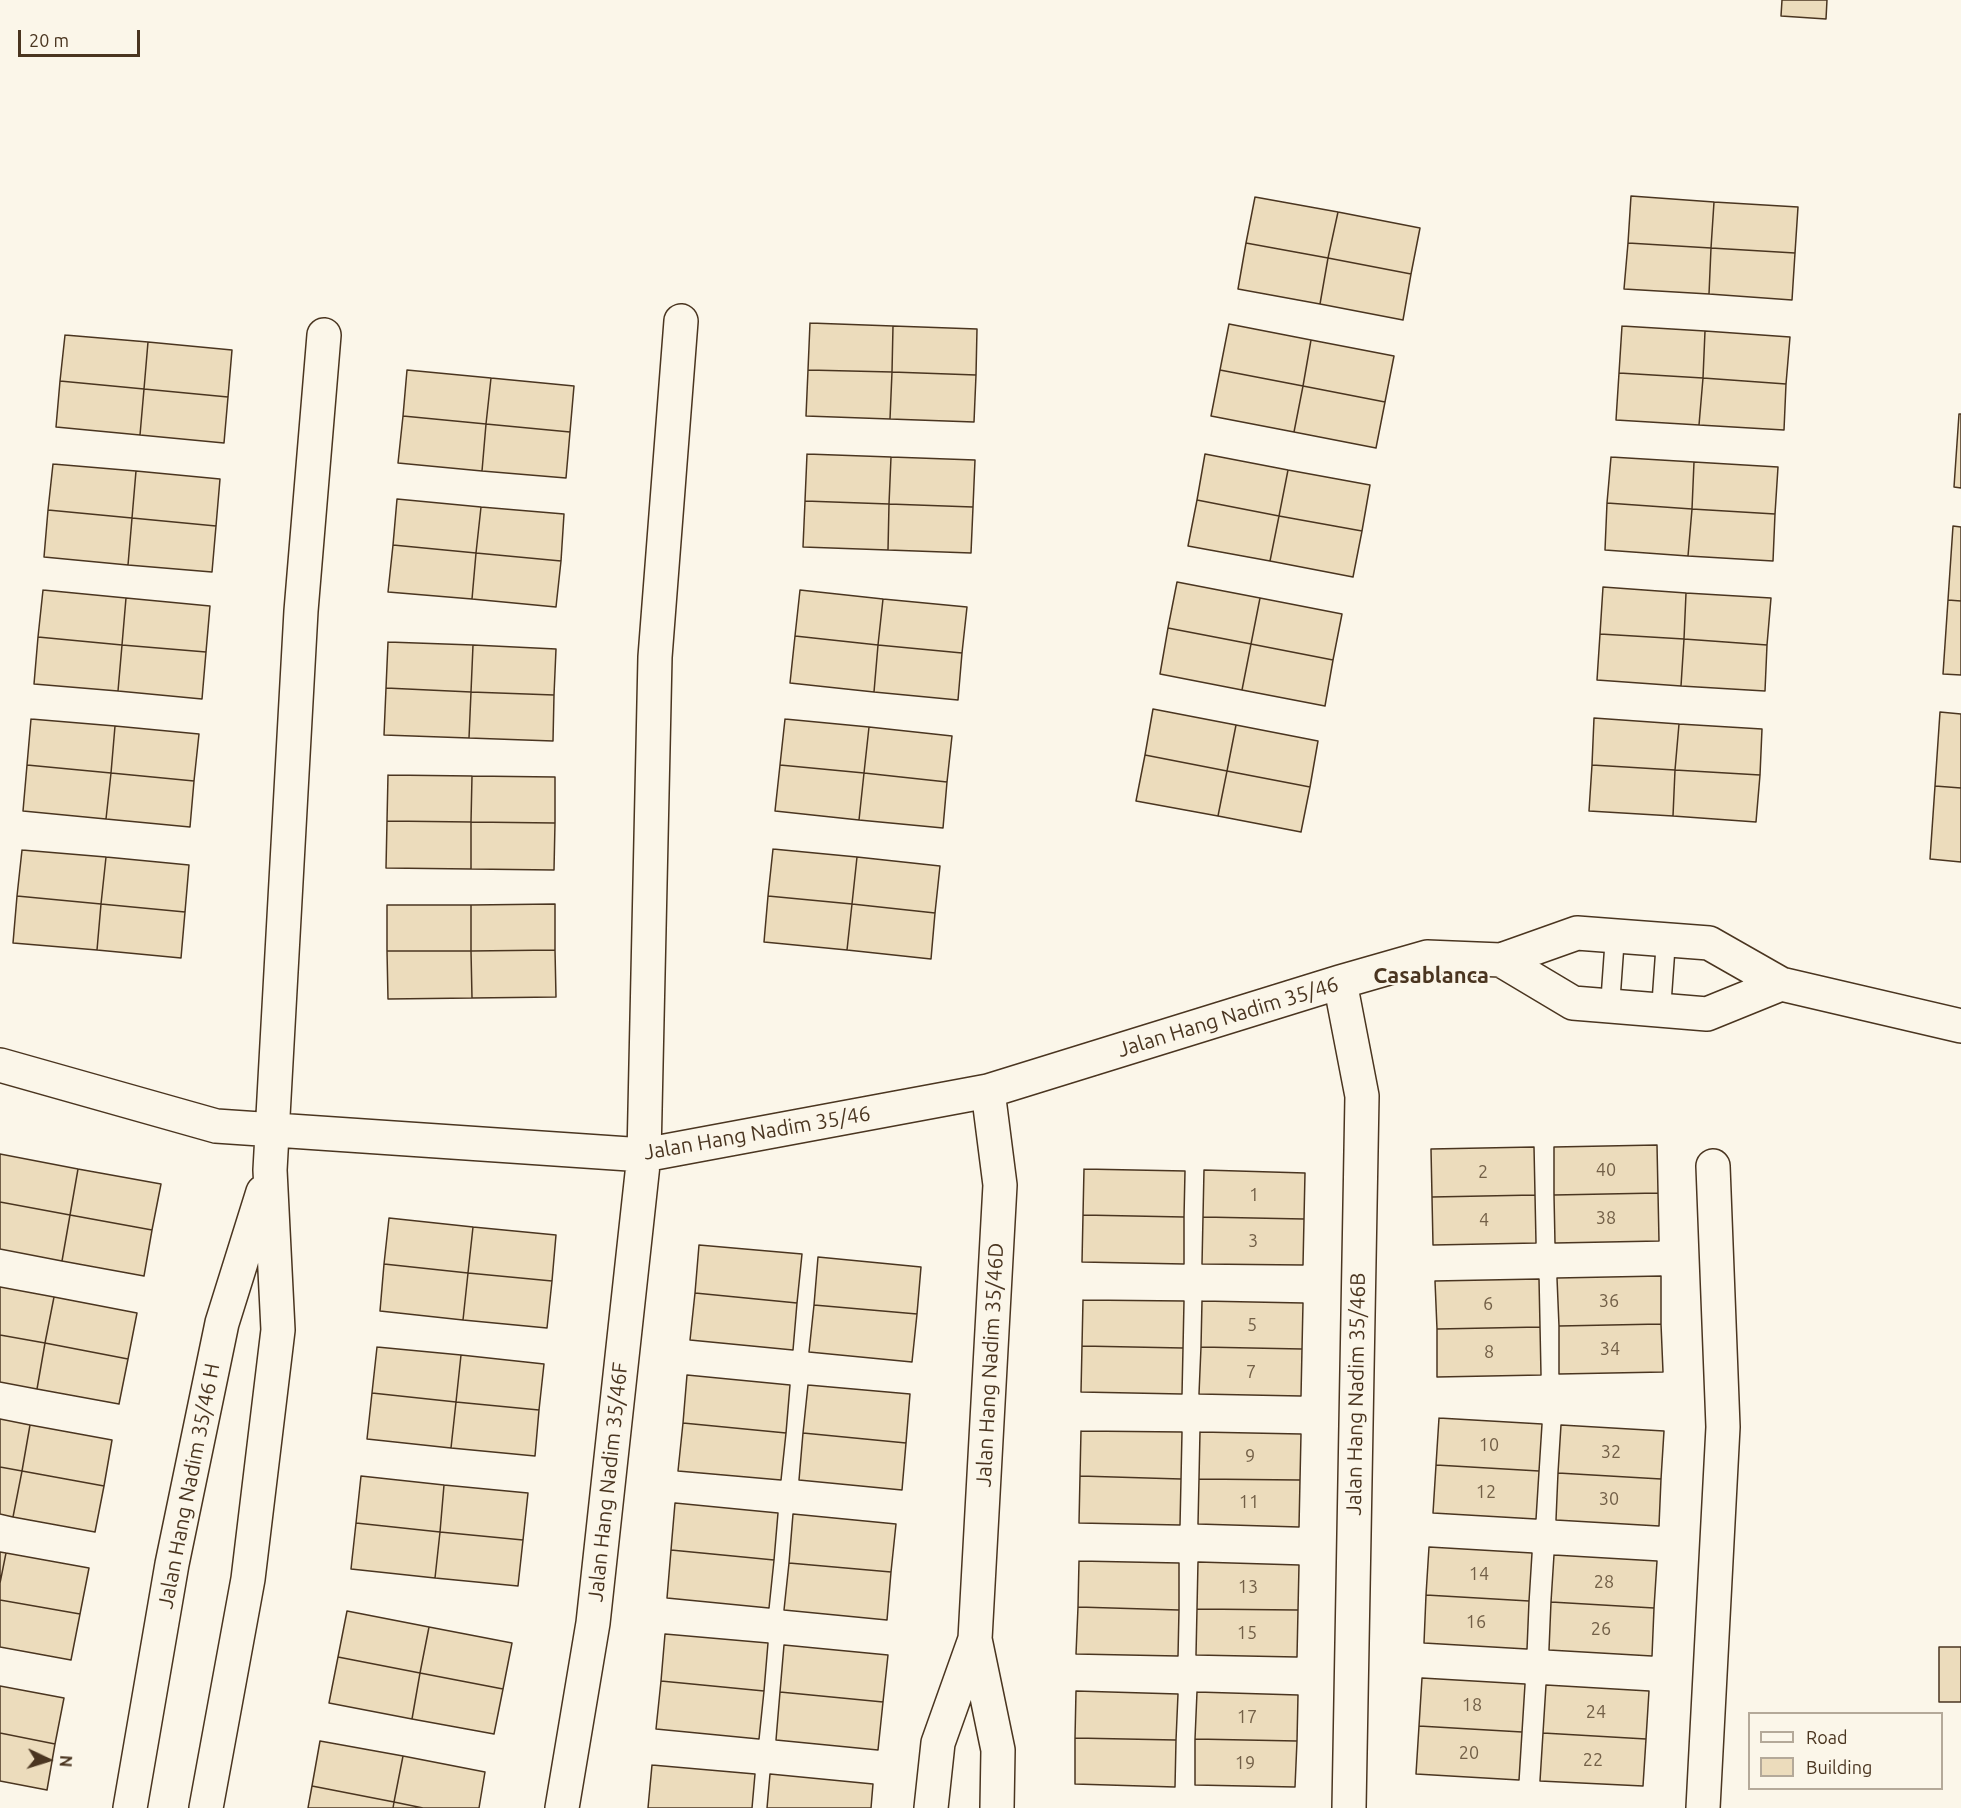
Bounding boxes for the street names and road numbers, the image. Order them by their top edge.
street label: Jalan Hang Nadim 35/46 [1114,971,1342,1063]
street label: Jalan Hang Nadim 35/46 [642,1101,872,1165]
street label: Jalan Hang Nadim 35/46D [971,1242,1009,1488]
street label: Jalan Hang Nadim 35/46B [1341,1272,1371,1516]
street label: Jalan Hang Nadim 35/46 H [153,1361,225,1611]
street label: Jalan Hang Nadim 35/46F [583,1361,633,1603]

